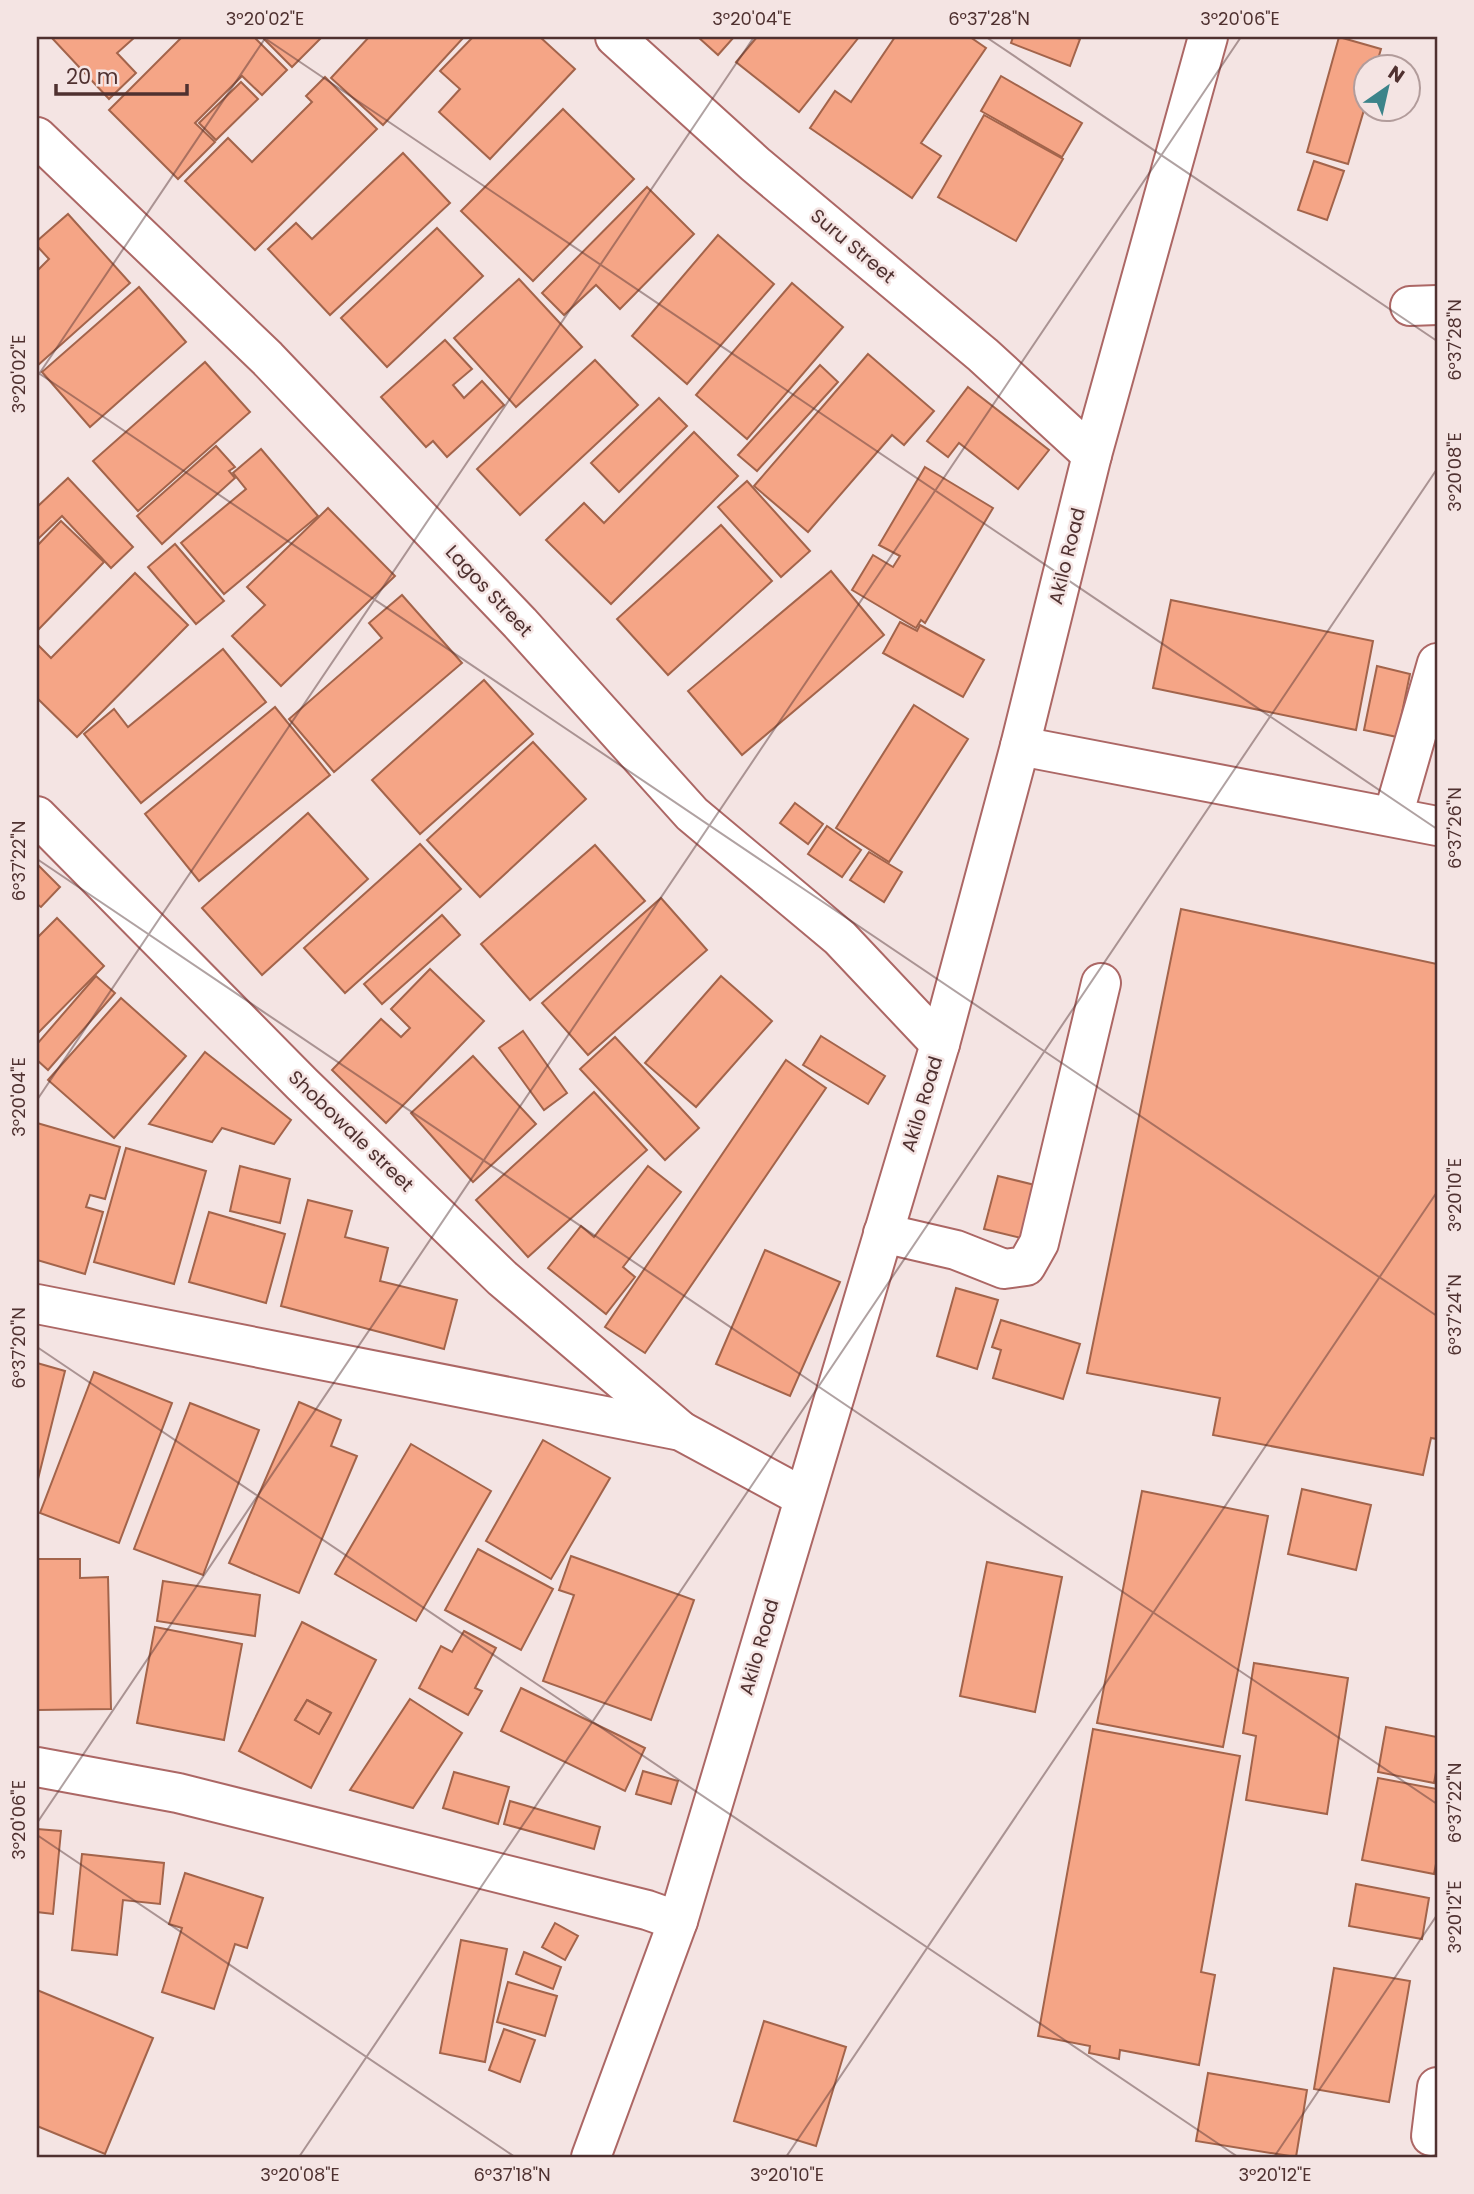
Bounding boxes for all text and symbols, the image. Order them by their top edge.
text: 3°20'02"E [226,6,304,31]
text: 3°20'04"E [712,6,792,31]
text: 6°37'28"N [948,6,1030,31]
text: 3°20'06"E [1200,6,1280,31]
scale bar [56,52,187,96]
north arrow [1352,52,1422,122]
text: N [1383,59,1410,90]
text: 20 m [66,62,119,91]
street label: Suru Street [805,202,901,290]
text: 6°37'28"N [1442,299,1467,381]
text: 3°20'02"E [6,335,31,413]
text: 3°20'08"E [1442,432,1467,512]
street label: Akilo Road [1042,505,1092,607]
street label: Lagos Street [439,539,539,643]
text: 6°37'26"N [1442,787,1467,869]
text: 6°37'22"N [6,821,31,901]
street label: Akilo Road [895,1053,949,1155]
text: 3°20'04"E [6,1057,31,1137]
street label: Shobowale street [282,1064,420,1198]
text: 3°20'10"E [1442,1158,1467,1232]
text: 6°37'24"N [1442,1274,1467,1356]
text: 6°37'20"N [6,1307,31,1389]
street label: Akilo Road [732,1596,786,1698]
text: 6°37'22"N [1442,1763,1467,1843]
text: 3°20'06"E [6,1780,31,1860]
text: 3°20'12"E [1442,1880,1467,1954]
text: 3°20'08"E [260,2162,340,2187]
text: 6°37'18"N [473,2162,551,2187]
text: 3°20'10"E [750,2162,824,2187]
text: 3°20'12"E [1238,2162,1312,2187]

